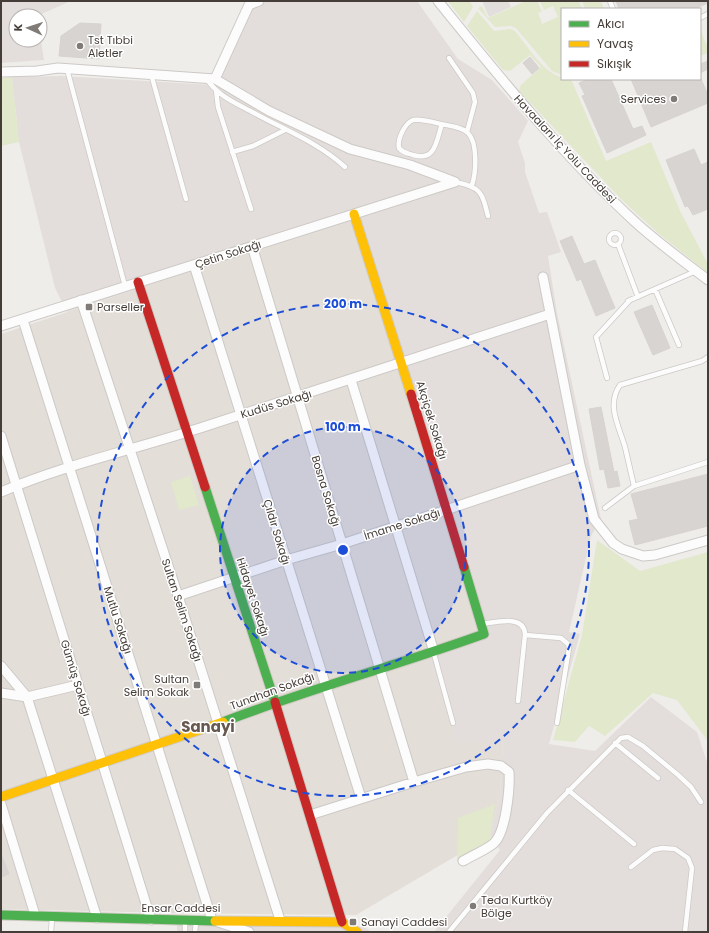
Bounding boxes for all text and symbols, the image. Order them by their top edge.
north arrow [8,8,48,48]
legend [561,8,701,80]
text: Akıcı [597,15,625,32]
text: K [10,23,26,32]
place label: Tst Tıbbi Aletler [88,32,133,61]
text: Yavaş [597,35,633,52]
marker: Tst Tıbbi Aletler [75,41,85,51]
text: Sıkışık [597,55,632,72]
street label: Havaalanı İç Yolu Caddesi [510,91,620,207]
place label: Services [621,91,666,107]
marker: Services [669,94,679,104]
street label: Çetin Sokağı [193,236,263,272]
text: 200 m [324,295,362,312]
place label: Parseller [97,299,144,315]
marker: Parseller [84,302,94,312]
street label: Akçiçek Sokağı [412,379,452,461]
street label: Kudüs Sokağı [239,386,313,422]
text: 100 m [325,418,361,435]
street label: Bosna Sokağı [308,453,344,529]
street label: Çıldır Sokağı [259,497,295,567]
street label: İmame Sokağı [362,504,442,544]
centre of rings [336,543,350,557]
street label: Sultan Selim Sokağı [158,556,206,664]
street label: Hidayet Sokağı [233,556,273,638]
street label: Mutlu Sokağı [100,584,136,656]
street label: Gümüş Sokağı [57,638,95,718]
street label: Tunahan Sokağı [228,668,316,714]
place label: Sultan Selim Sokak [124,671,189,700]
marker: Sultan Selim Sokak [192,680,202,690]
district label: Sanayi [181,716,235,737]
place label: Teda Kurtköy Bölge [481,892,553,921]
street label: Ensar Caddesi [142,900,221,916]
marker: Teda Kurtköy Bölge [468,901,478,911]
place label: Sanayi Caddesi [361,914,448,930]
marker: Sanayi Caddesi [348,917,358,927]

